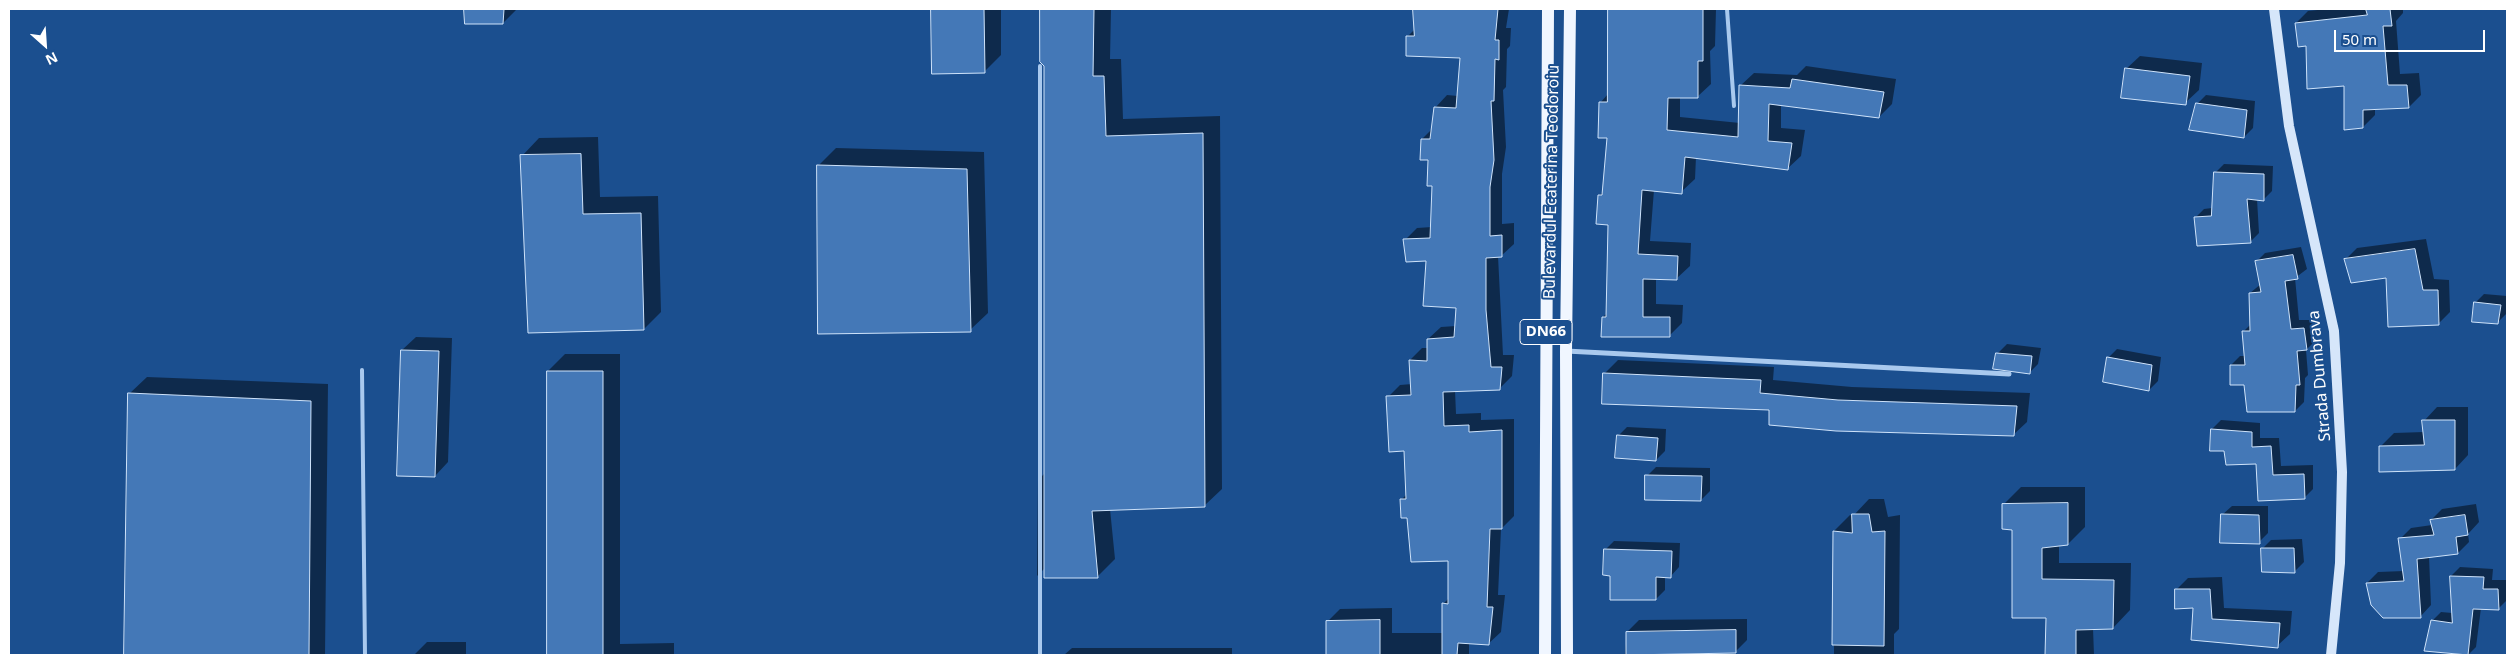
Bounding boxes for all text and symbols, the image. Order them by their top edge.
north arrow [20,20,70,70]
scale bar [2336,20,2487,52]
text: 50 m [2342,29,2377,49]
text: N [43,48,61,70]
street label: Bulevardul Ecaterina Teodoroiu [1540,65,1564,299]
street label: Strada Dumbrava [2305,310,2335,442]
road number: DN66 [1520,320,1572,344]

